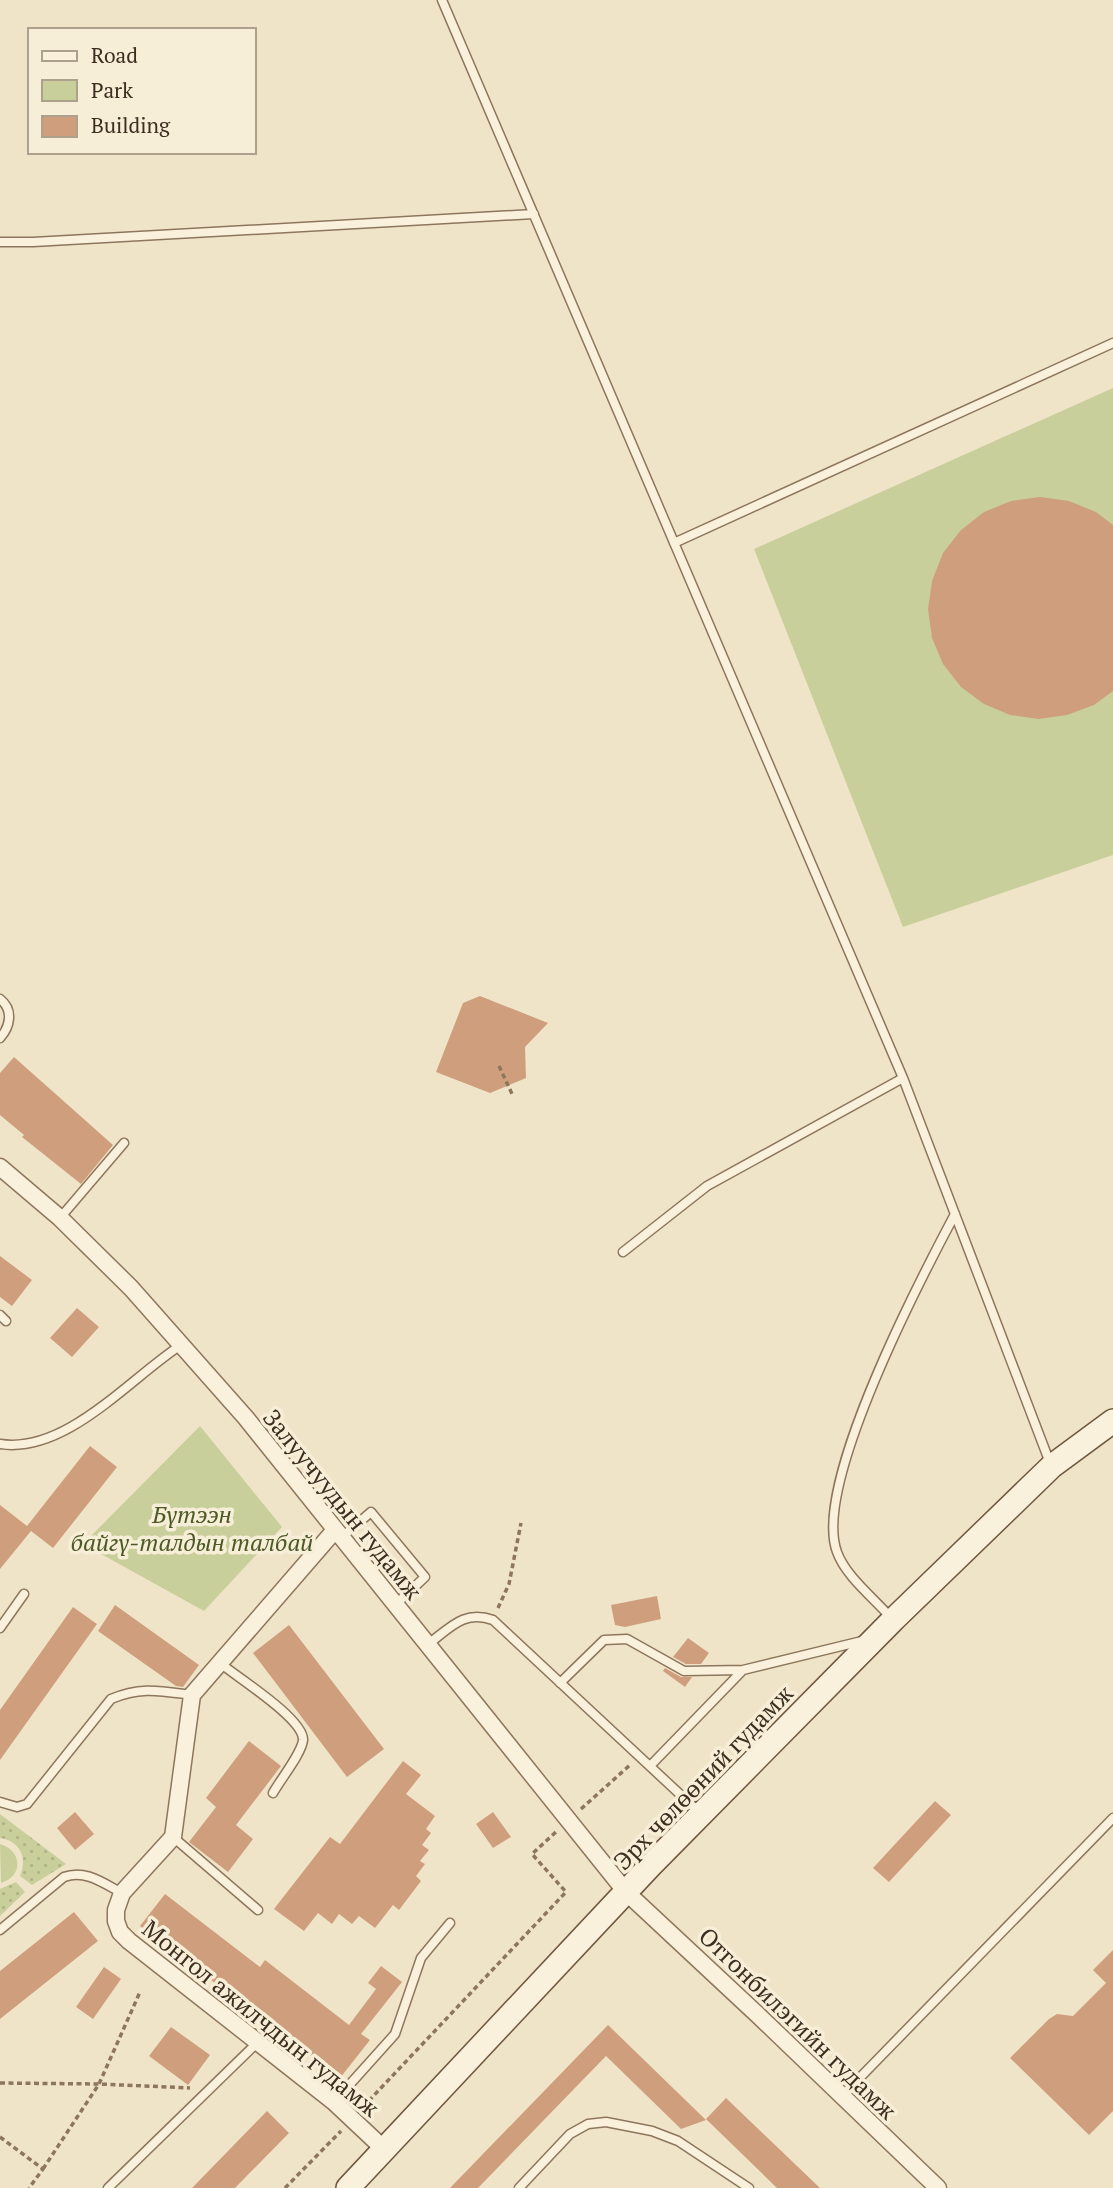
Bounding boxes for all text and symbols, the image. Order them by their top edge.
legend [28,28,256,154]
text: Road [91,41,138,69]
text: Park [91,76,133,104]
text: Building [91,111,171,139]
street label: Залуучуудын гудамж [256,1402,430,1606]
park label: Бүтээн байгү-талдын талбай [71,1498,313,1558]
street label: Эрх чөлөөний гудамж [606,1677,800,1876]
street label: Монгол ажилчдын гудамж [136,1912,387,2124]
street label: Отгонбилэгийн гудамж [692,1920,904,2126]

